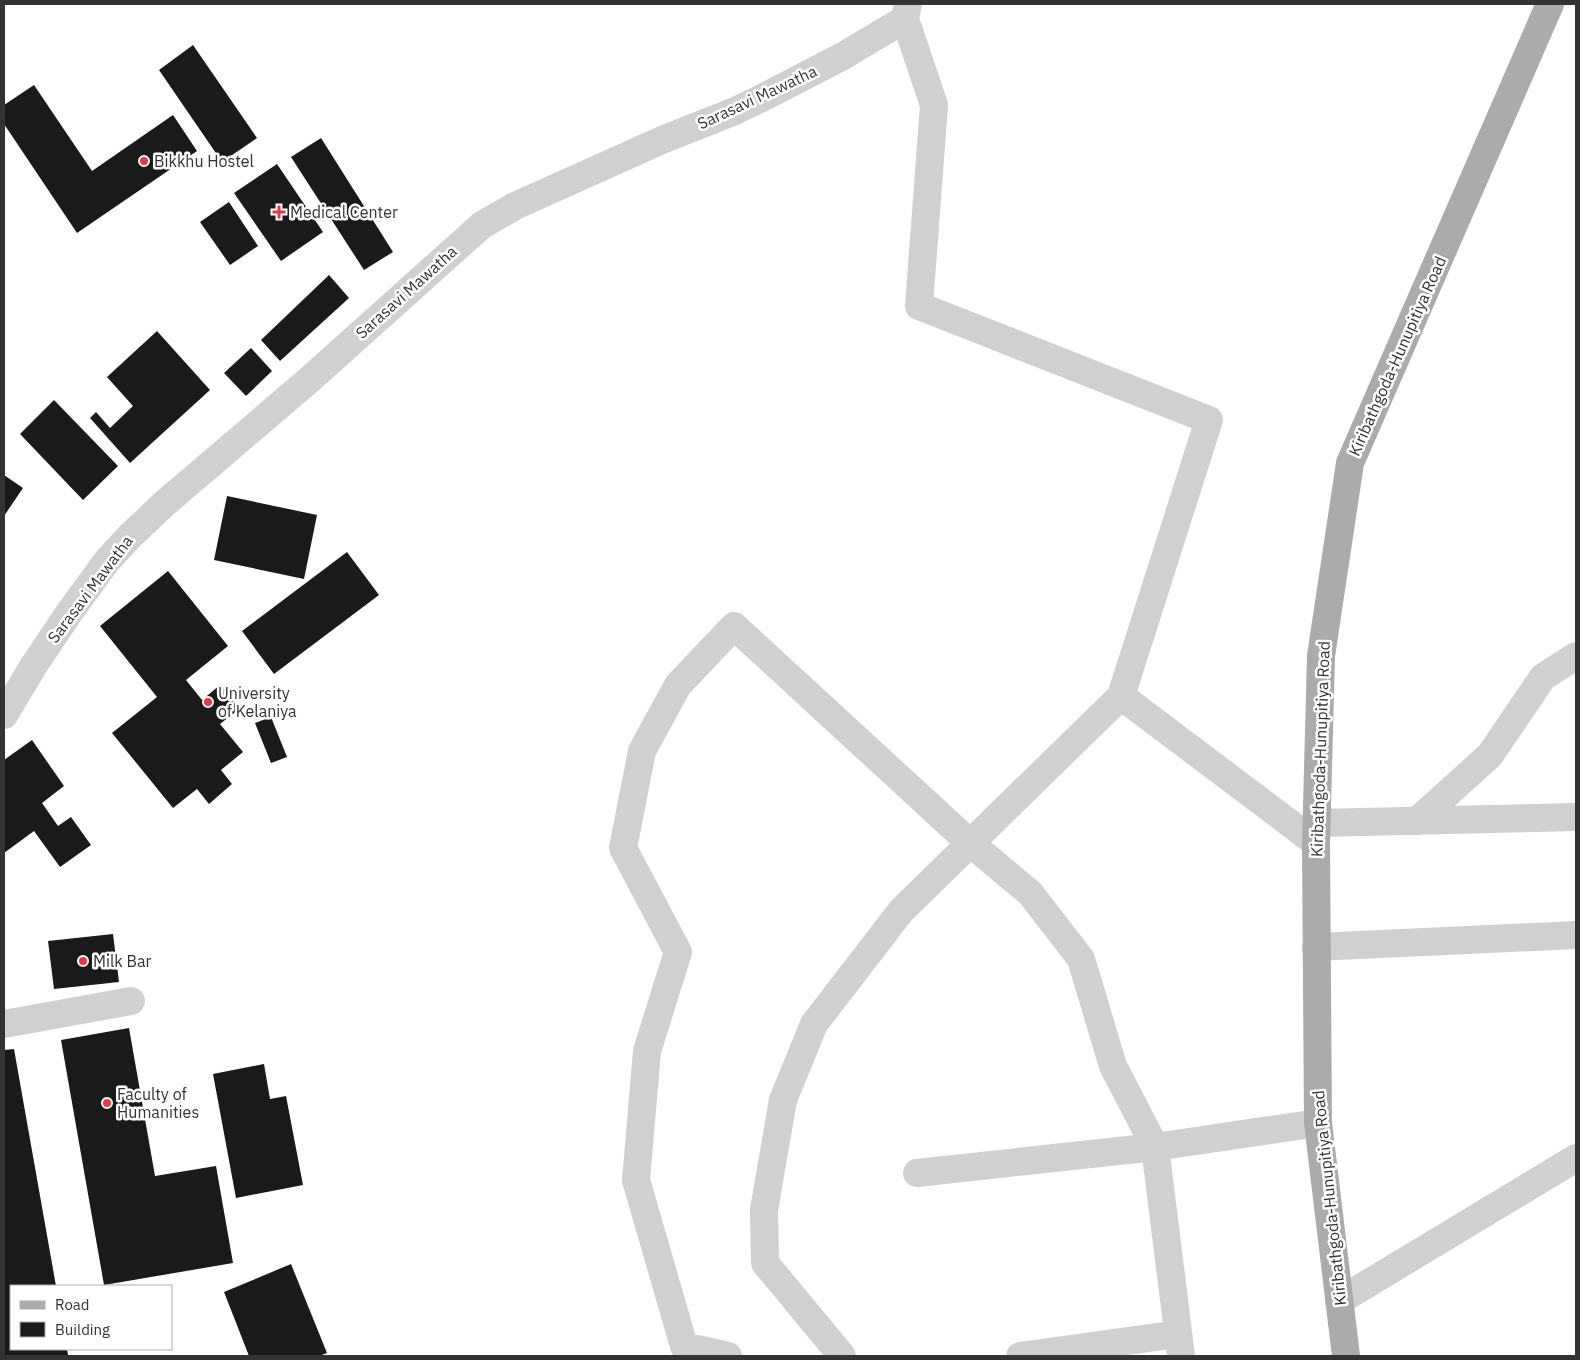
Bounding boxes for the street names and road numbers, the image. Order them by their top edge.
street label: Sarasavi Mawatha [694,60,820,133]
street label: Sarasavi Mawatha [351,241,461,343]
street label: Kiribathgoda-Hunupitiya Road [1344,253,1450,459]
street label: Sarasavi Mawatha [43,531,137,647]
street label: Kiribathgoda-Hunupitiya Road [1306,641,1334,857]
street label: Kiribathgoda-Hunupitiya Road [1308,1089,1350,1307]

